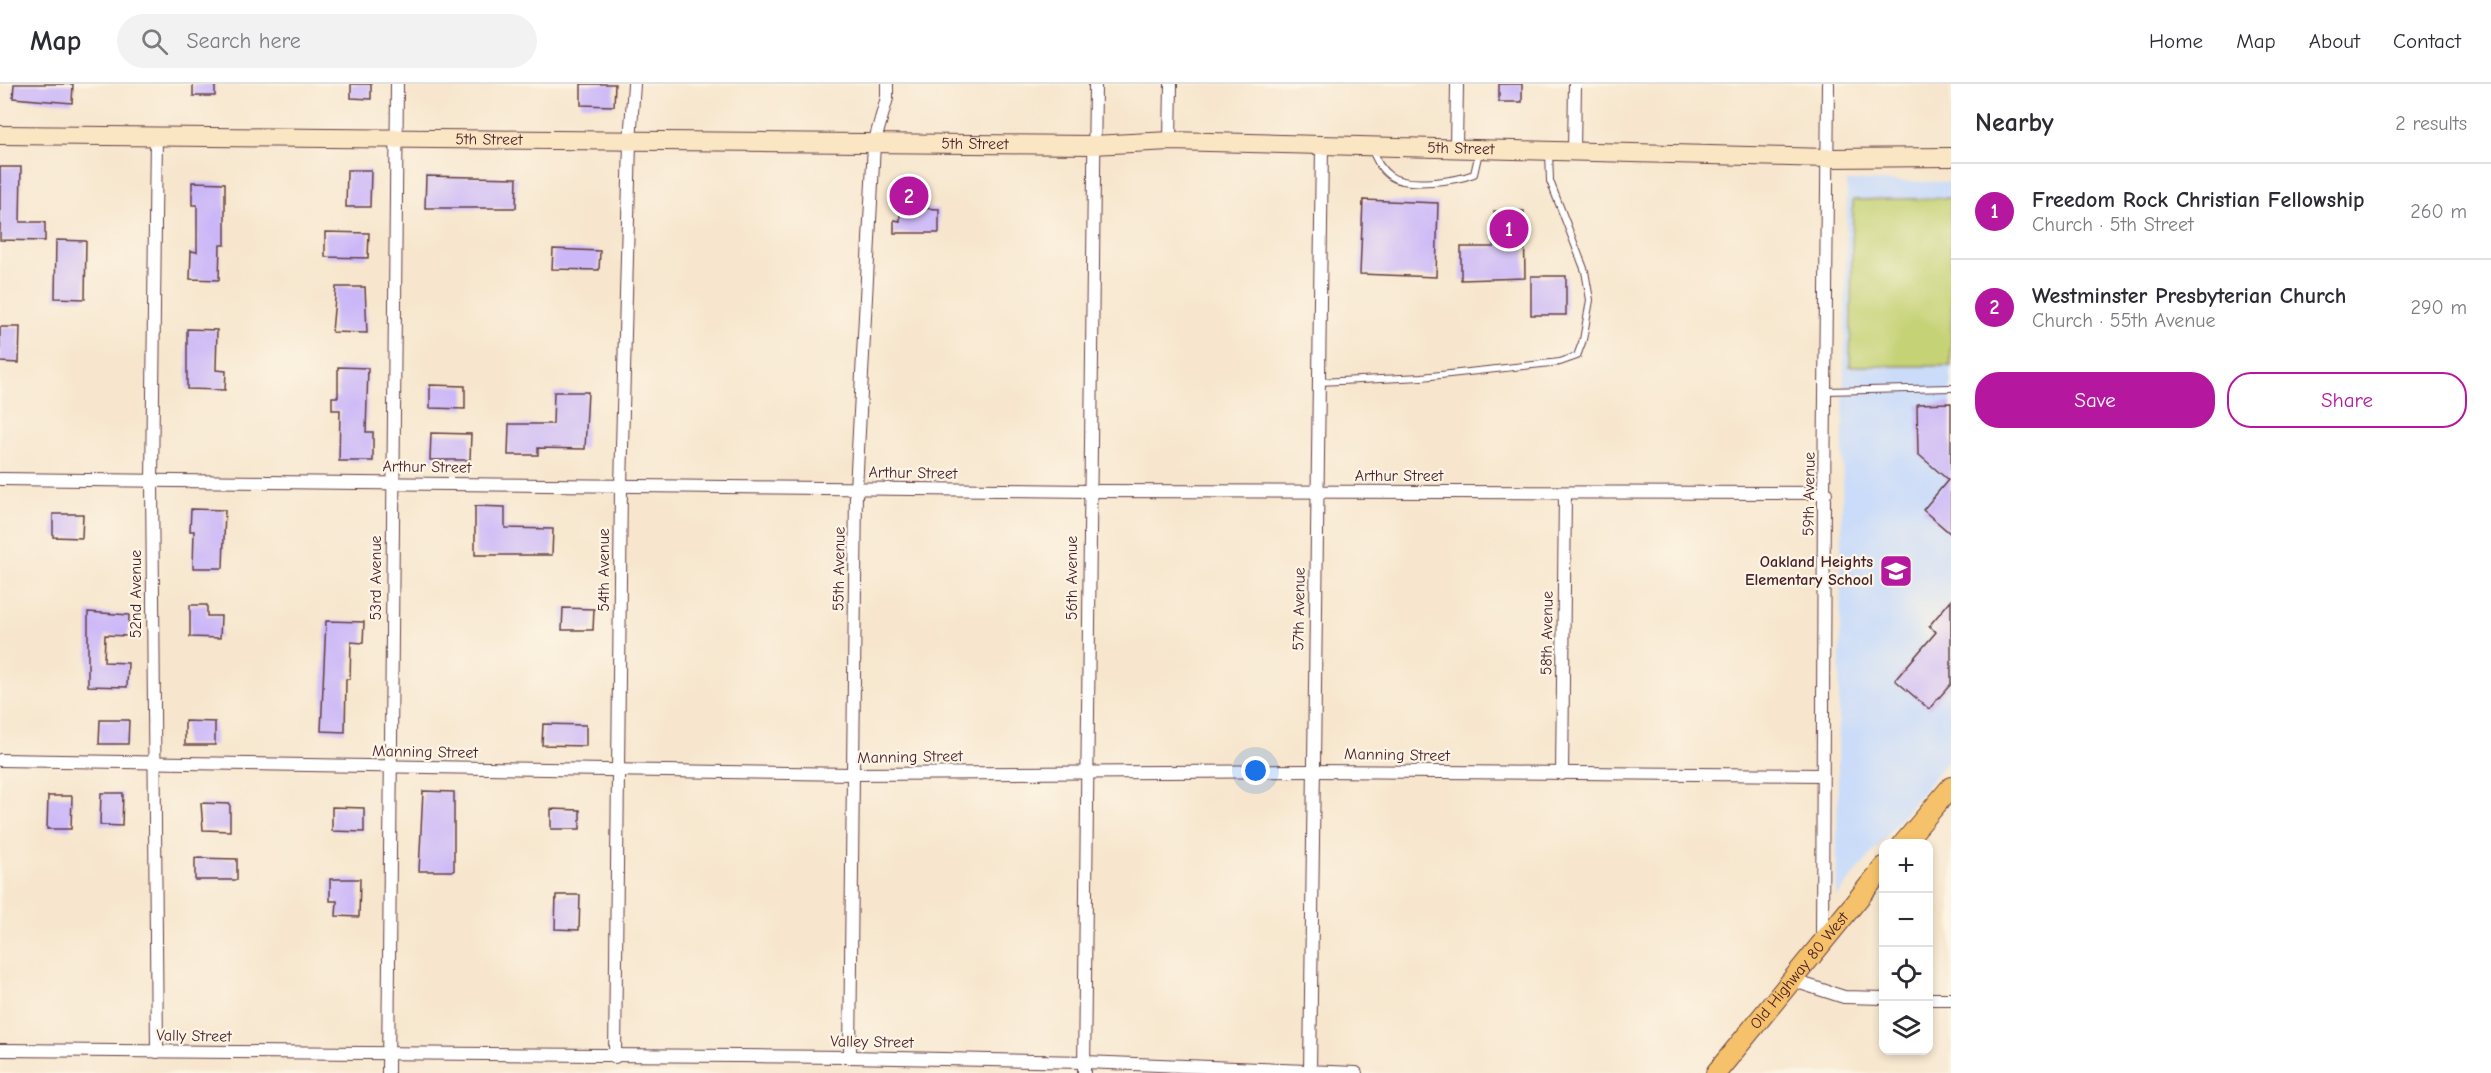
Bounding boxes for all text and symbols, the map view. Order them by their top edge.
search box [117,14,537,68]
text: Map [30,25,81,57]
icon: search [138,25,171,58]
text: Search here [186,28,301,54]
text: Home [2149,29,2203,53]
text: Map [2236,29,2276,53]
text: About [2309,29,2360,53]
text: Contact [2393,29,2461,53]
text: Nearby [1975,108,2054,138]
text: 2 results [2395,112,2467,135]
street label: 5th Street [455,130,523,149]
street label: 5th Street [941,135,1009,153]
street label: 5th Street [1427,139,1495,158]
pin: 2 [890,174,928,218]
text: Freedom Rock Christian Fellowship [2032,187,2365,213]
text: 1 [1991,200,1998,223]
text: 260 m [2410,200,2467,223]
pin: 1 [1490,206,1528,252]
text: Church · 5th Street [2032,213,2194,236]
text: Westminster Presbyterian Church [2032,283,2346,309]
text: 2 [1990,296,1999,319]
text: 290 m [2411,296,2467,319]
text: Church · 55th Avenue [2032,309,2216,332]
button: Save [1975,372,2215,428]
button: Share [2227,372,2467,428]
street label: 59th Avenue [1799,452,1819,536]
street label: Arthur Street [382,457,472,477]
street label: Arthur Street [868,463,958,483]
street label: Arthur Street [1355,467,1444,485]
street label: 55th Avenue [829,527,849,611]
street label: 54th Avenue [595,528,613,612]
street label: 53rd Avenue [367,535,385,621]
street label: 56th Avenue [1063,536,1081,620]
street label: 52nd Avenue [127,550,145,638]
place label: Oakland Heights Elementary School [1745,553,1873,589]
school or university icon: Oakland Heights Elementary School [1878,553,1914,589]
street label: 57th Avenue [1289,567,1309,651]
street label: 58th Avenue [1537,591,1557,675]
street label: Manning Street [372,742,478,762]
street label: Manning Street [1344,745,1450,765]
street label: Manning Street [857,747,963,767]
your location [1241,756,1270,785]
map controls [1879,839,1933,1055]
button: + [1879,839,1933,893]
button: − [1879,893,1933,947]
street label: Old Highway 80 West [1746,908,1853,1033]
button: locate [1879,947,1933,1001]
button: layers [1879,1001,1933,1055]
street label: Vally Street [156,1026,232,1046]
street label: Valley Street [830,1032,914,1052]

